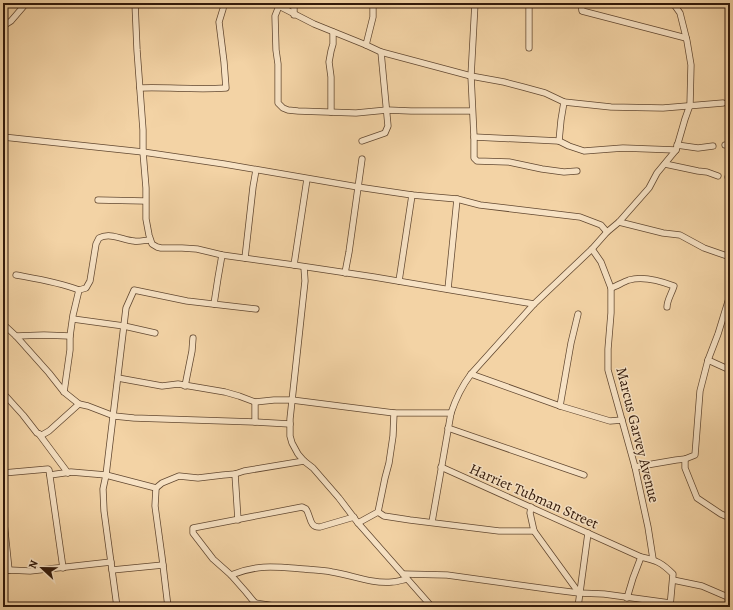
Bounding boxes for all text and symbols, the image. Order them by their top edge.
street label: Marcus Garvey Avenue [611,365,665,505]
street label: Harriet Tubman Street [466,459,602,533]
north arrow [22,548,62,588]
text: N [25,558,42,571]

